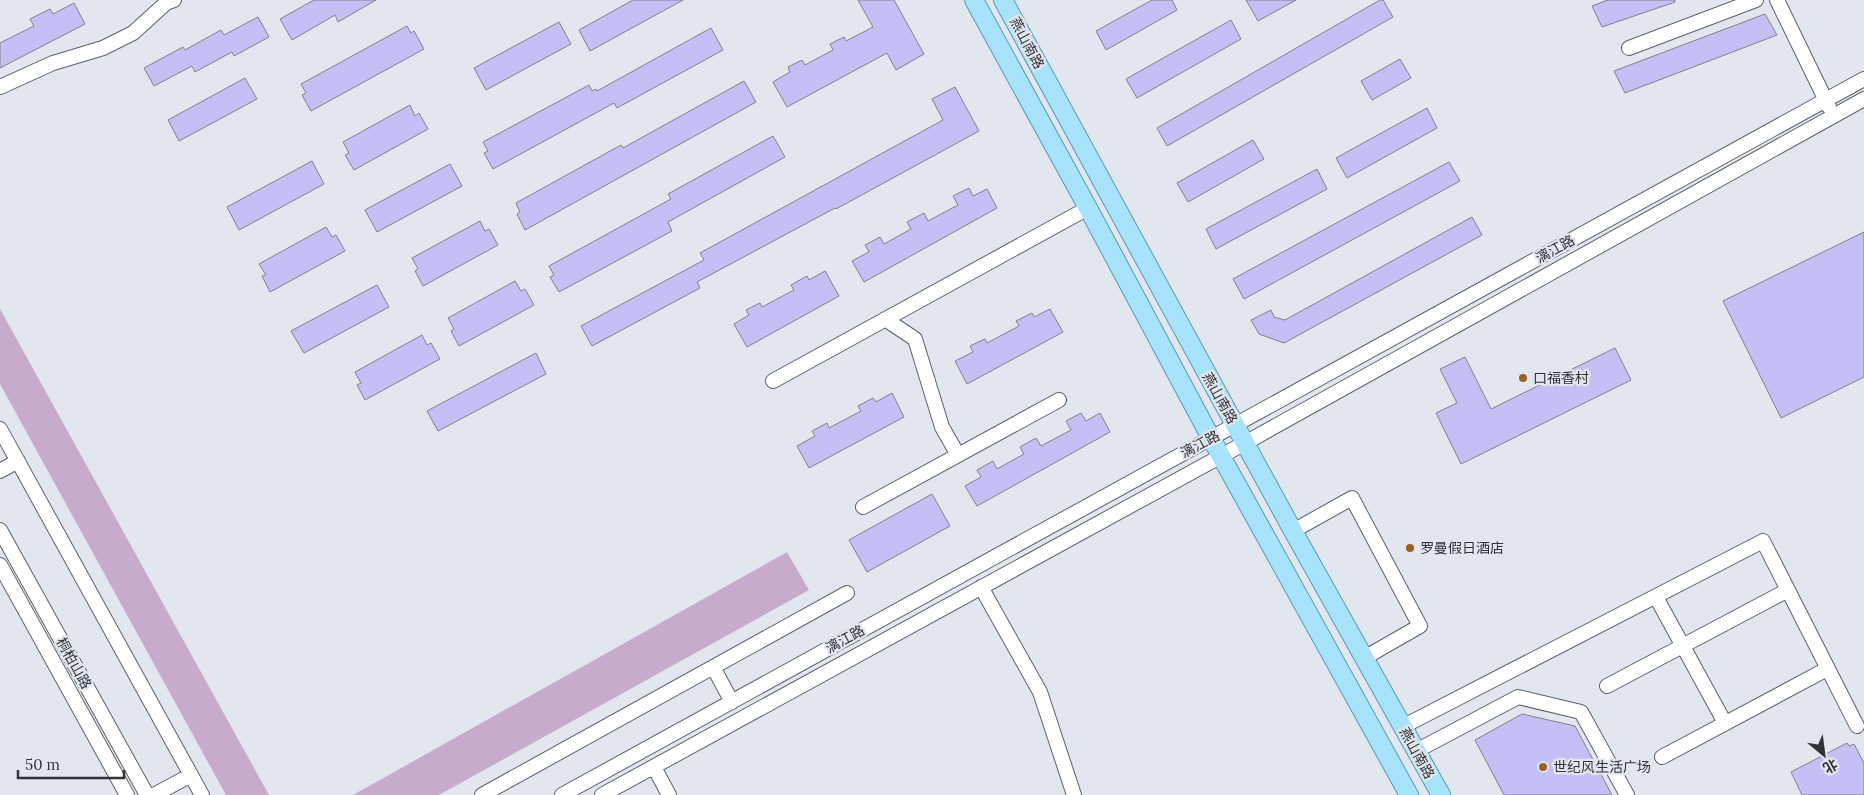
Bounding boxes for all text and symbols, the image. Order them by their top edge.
street label: 燕山南路 [1006,14,1048,72]
street label: 漓江路 [1532,231,1578,267]
street label: 燕山南路 [1199,369,1241,427]
place label: 口福香村 [1533,369,1589,387]
marker: 口福香村 [1517,372,1529,384]
street label: 漓江路 [1177,426,1223,462]
place label: 罗曼假日酒店 [1420,539,1504,557]
marker: 罗曼假日酒店 [1404,542,1416,554]
street label: 漓江路 [822,621,868,657]
street label: 桐柏山路 [53,634,95,692]
street label: 燕山南路 [1396,724,1438,782]
north arrow [1799,730,1849,780]
scale bar [18,748,124,780]
text: 50 m [25,755,60,774]
text: 北 [1820,755,1841,778]
place label: 世纪风生活广场 [1553,758,1651,776]
marker: 世纪风生活广场 [1537,761,1549,773]

